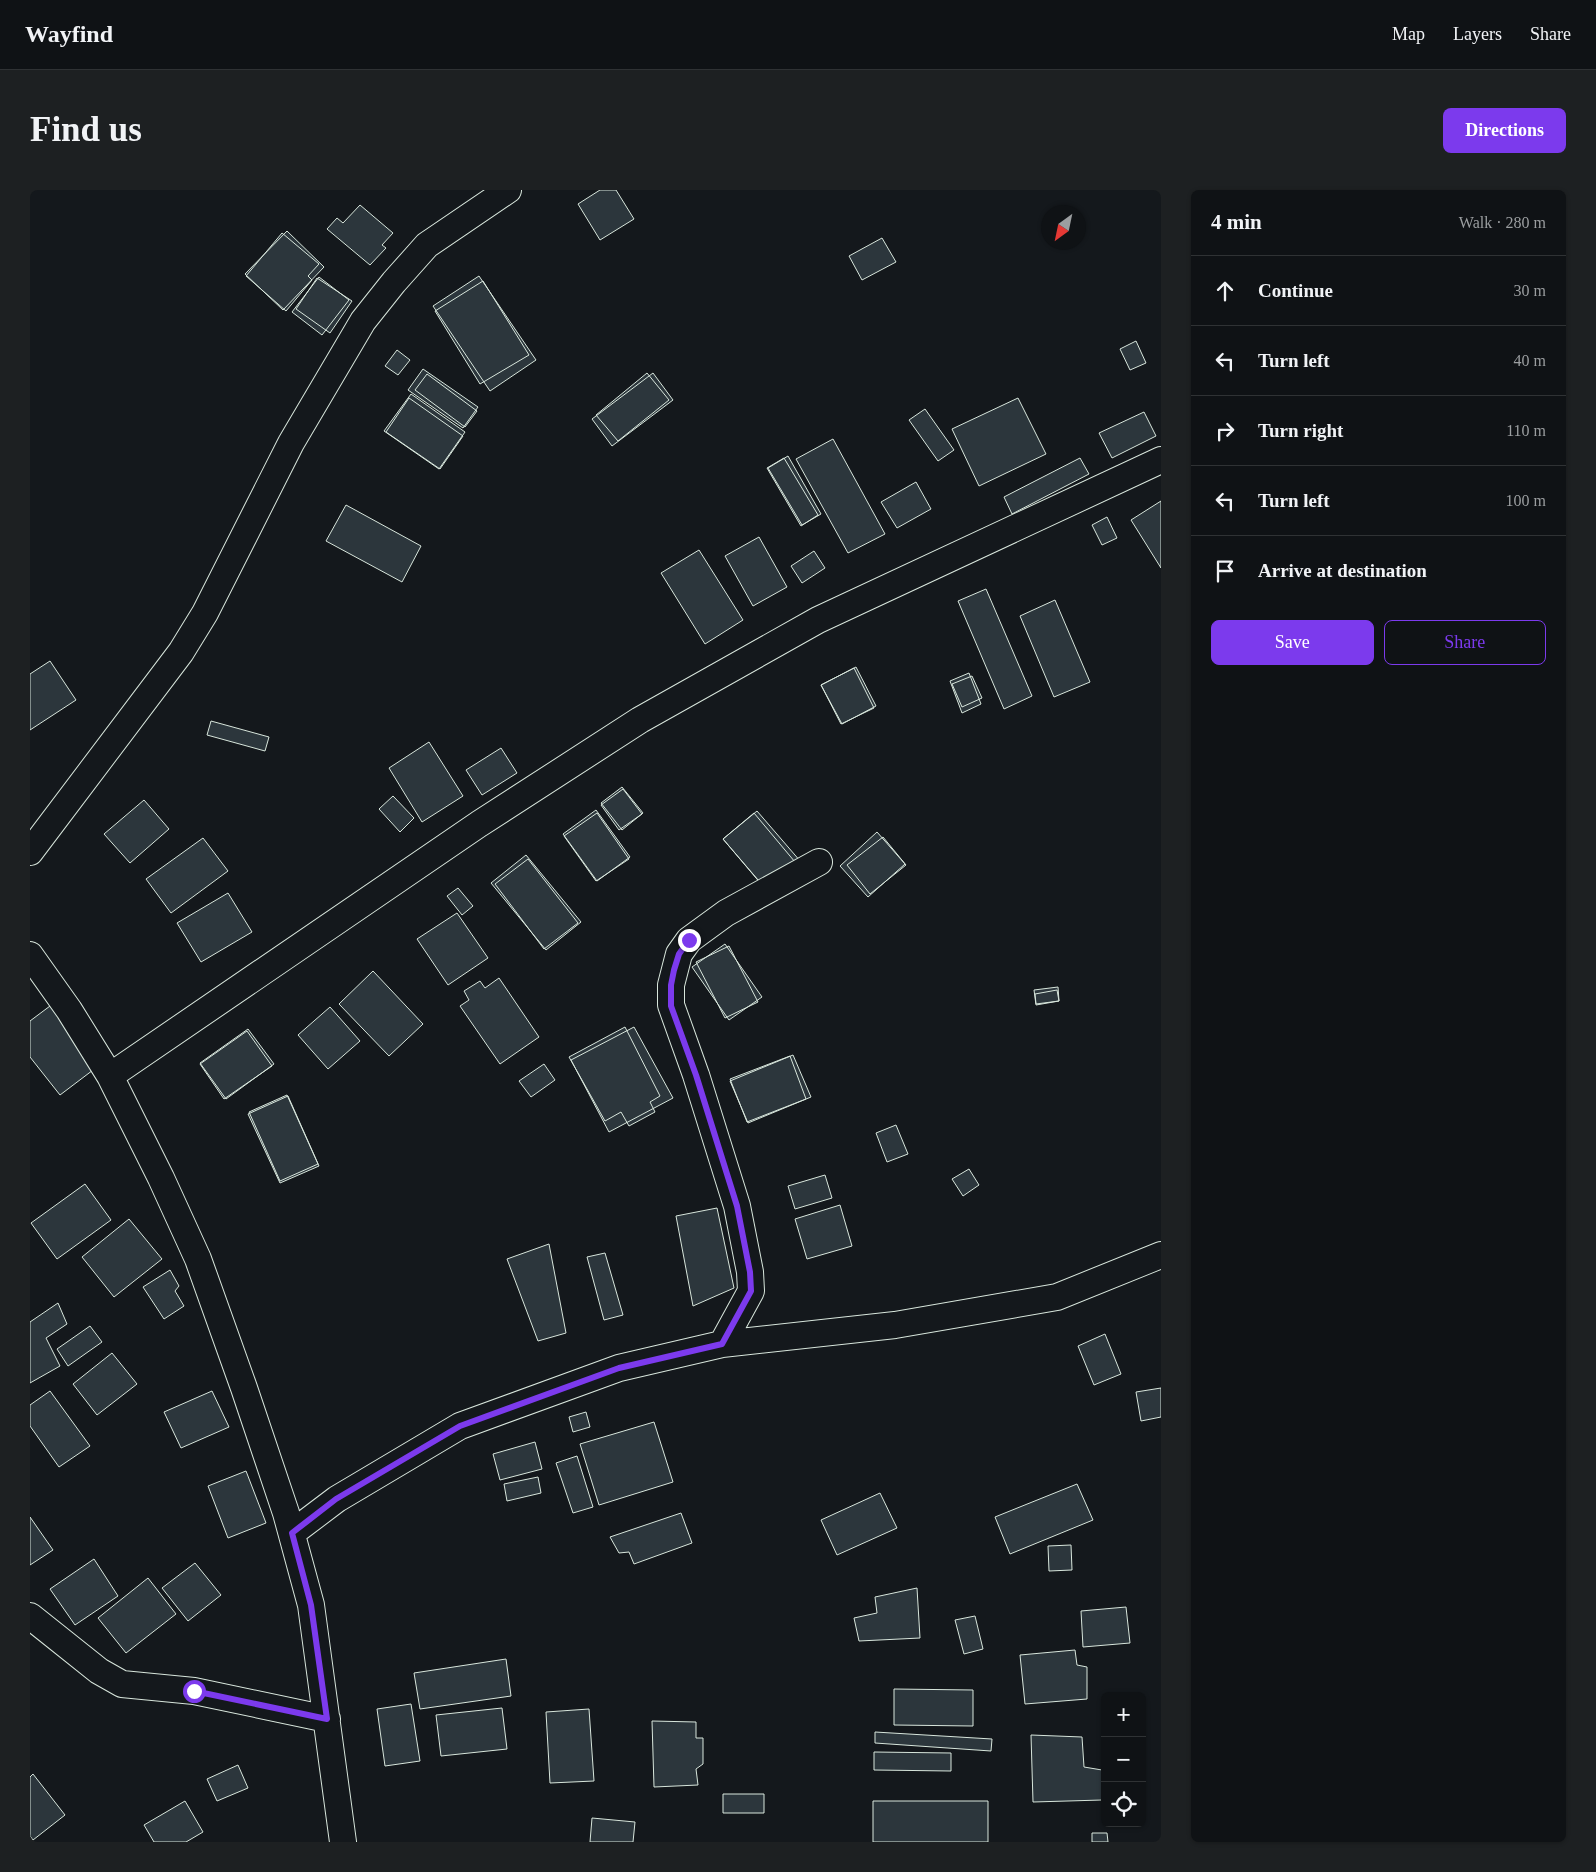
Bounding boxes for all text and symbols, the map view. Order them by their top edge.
text: Wayfind [25,21,113,47]
text: Map [1392,24,1425,44]
text: Layers [1453,24,1502,44]
text: Share [1530,24,1571,44]
button: Directions [1443,108,1566,153]
text: Find us [30,110,142,149]
north arrow [1041,205,1086,250]
text: 4 min [1211,210,1262,234]
text: Walk · 280 m [1459,214,1546,231]
icon: ahead [1211,277,1239,305]
text: Continue [1258,280,1333,301]
text: 30 m [1514,282,1546,299]
icon: left [1211,347,1239,375]
text: Turn left [1258,350,1330,371]
text: 40 m [1514,352,1546,369]
icon: right [1211,417,1239,445]
text: Turn right [1258,420,1343,441]
text: 110 m [1506,422,1546,439]
icon: left [1211,487,1239,515]
text: Turn left [1258,490,1330,511]
text: 100 m [1506,492,1546,509]
icon: arrive [1211,557,1239,585]
text: Arrive at destination [1258,560,1427,581]
button: Save [1211,620,1374,665]
button: Share [1384,620,1546,665]
route end [678,929,701,952]
route start [183,1680,206,1703]
map controls [1101,1692,1146,1827]
button: + [1101,1692,1146,1737]
button: − [1101,1737,1146,1782]
button: locate [1101,1782,1146,1827]

